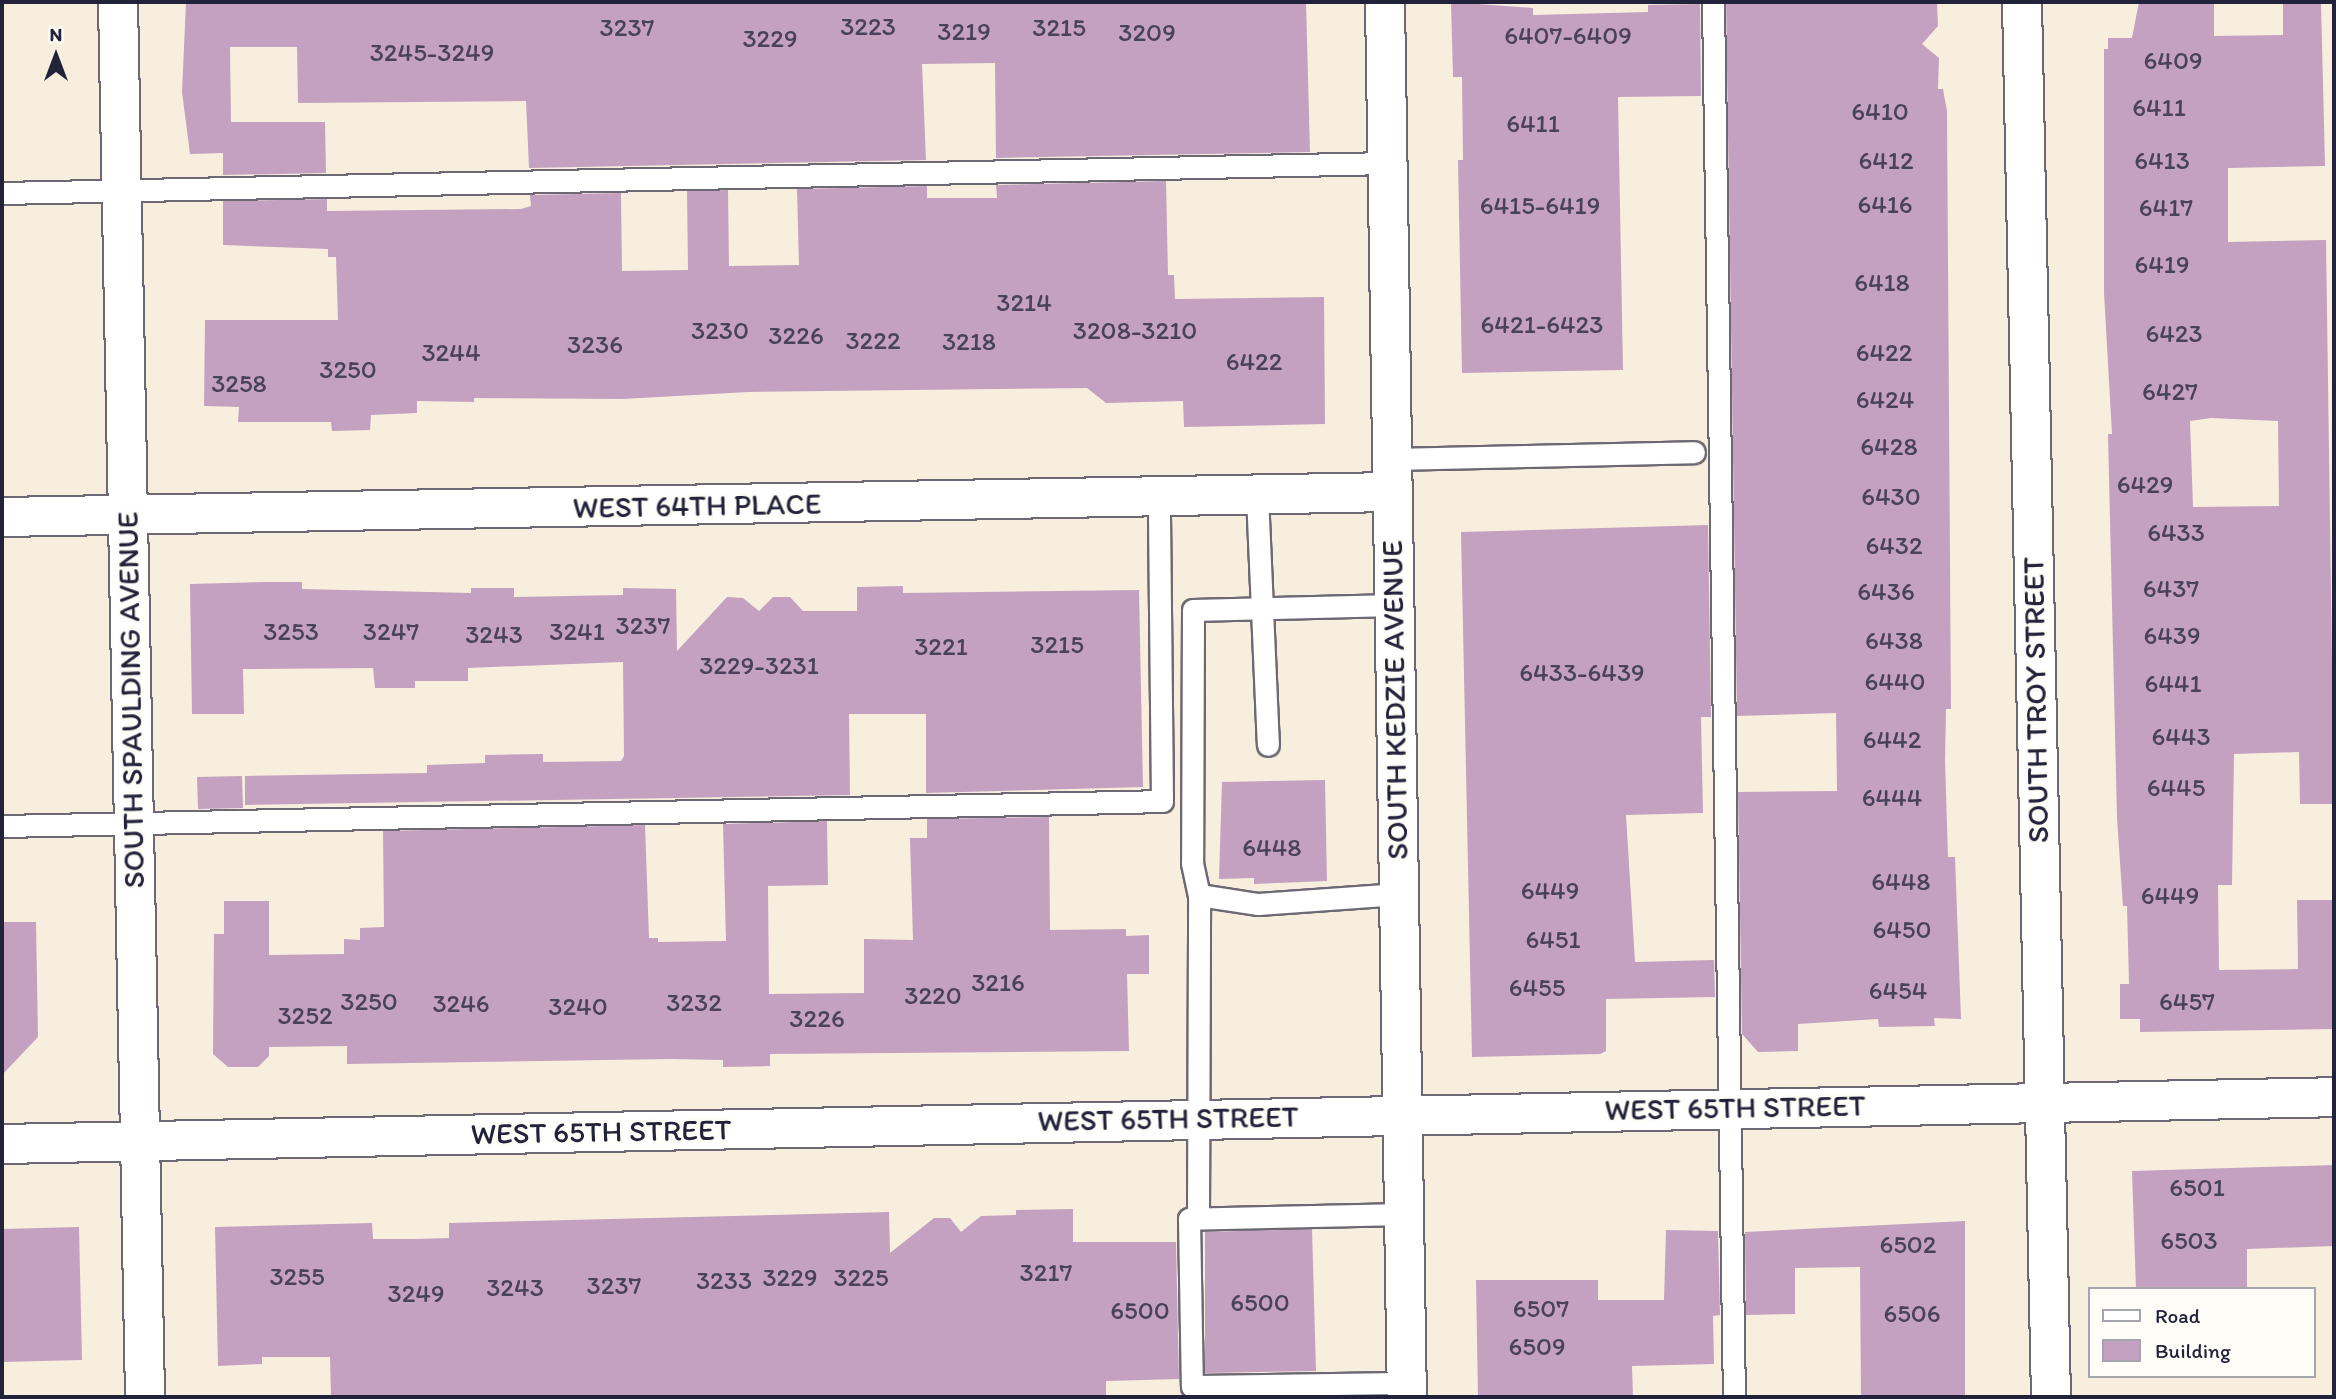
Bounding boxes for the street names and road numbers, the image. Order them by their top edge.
street label: WEST 64TH PLACE [572,486,822,526]
street label: SOUTH SPAULDING AVENUE [110,510,152,890]
street label: SOUTH KEDZIE AVENUE [1374,542,1416,858]
street label: SOUTH TROY STREET [2016,557,2056,843]
street label: WEST 65TH STREET [1604,1088,1866,1128]
street label: WEST 65TH STREET [1037,1099,1299,1139]
street label: WEST 65TH STREET [470,1112,732,1152]

